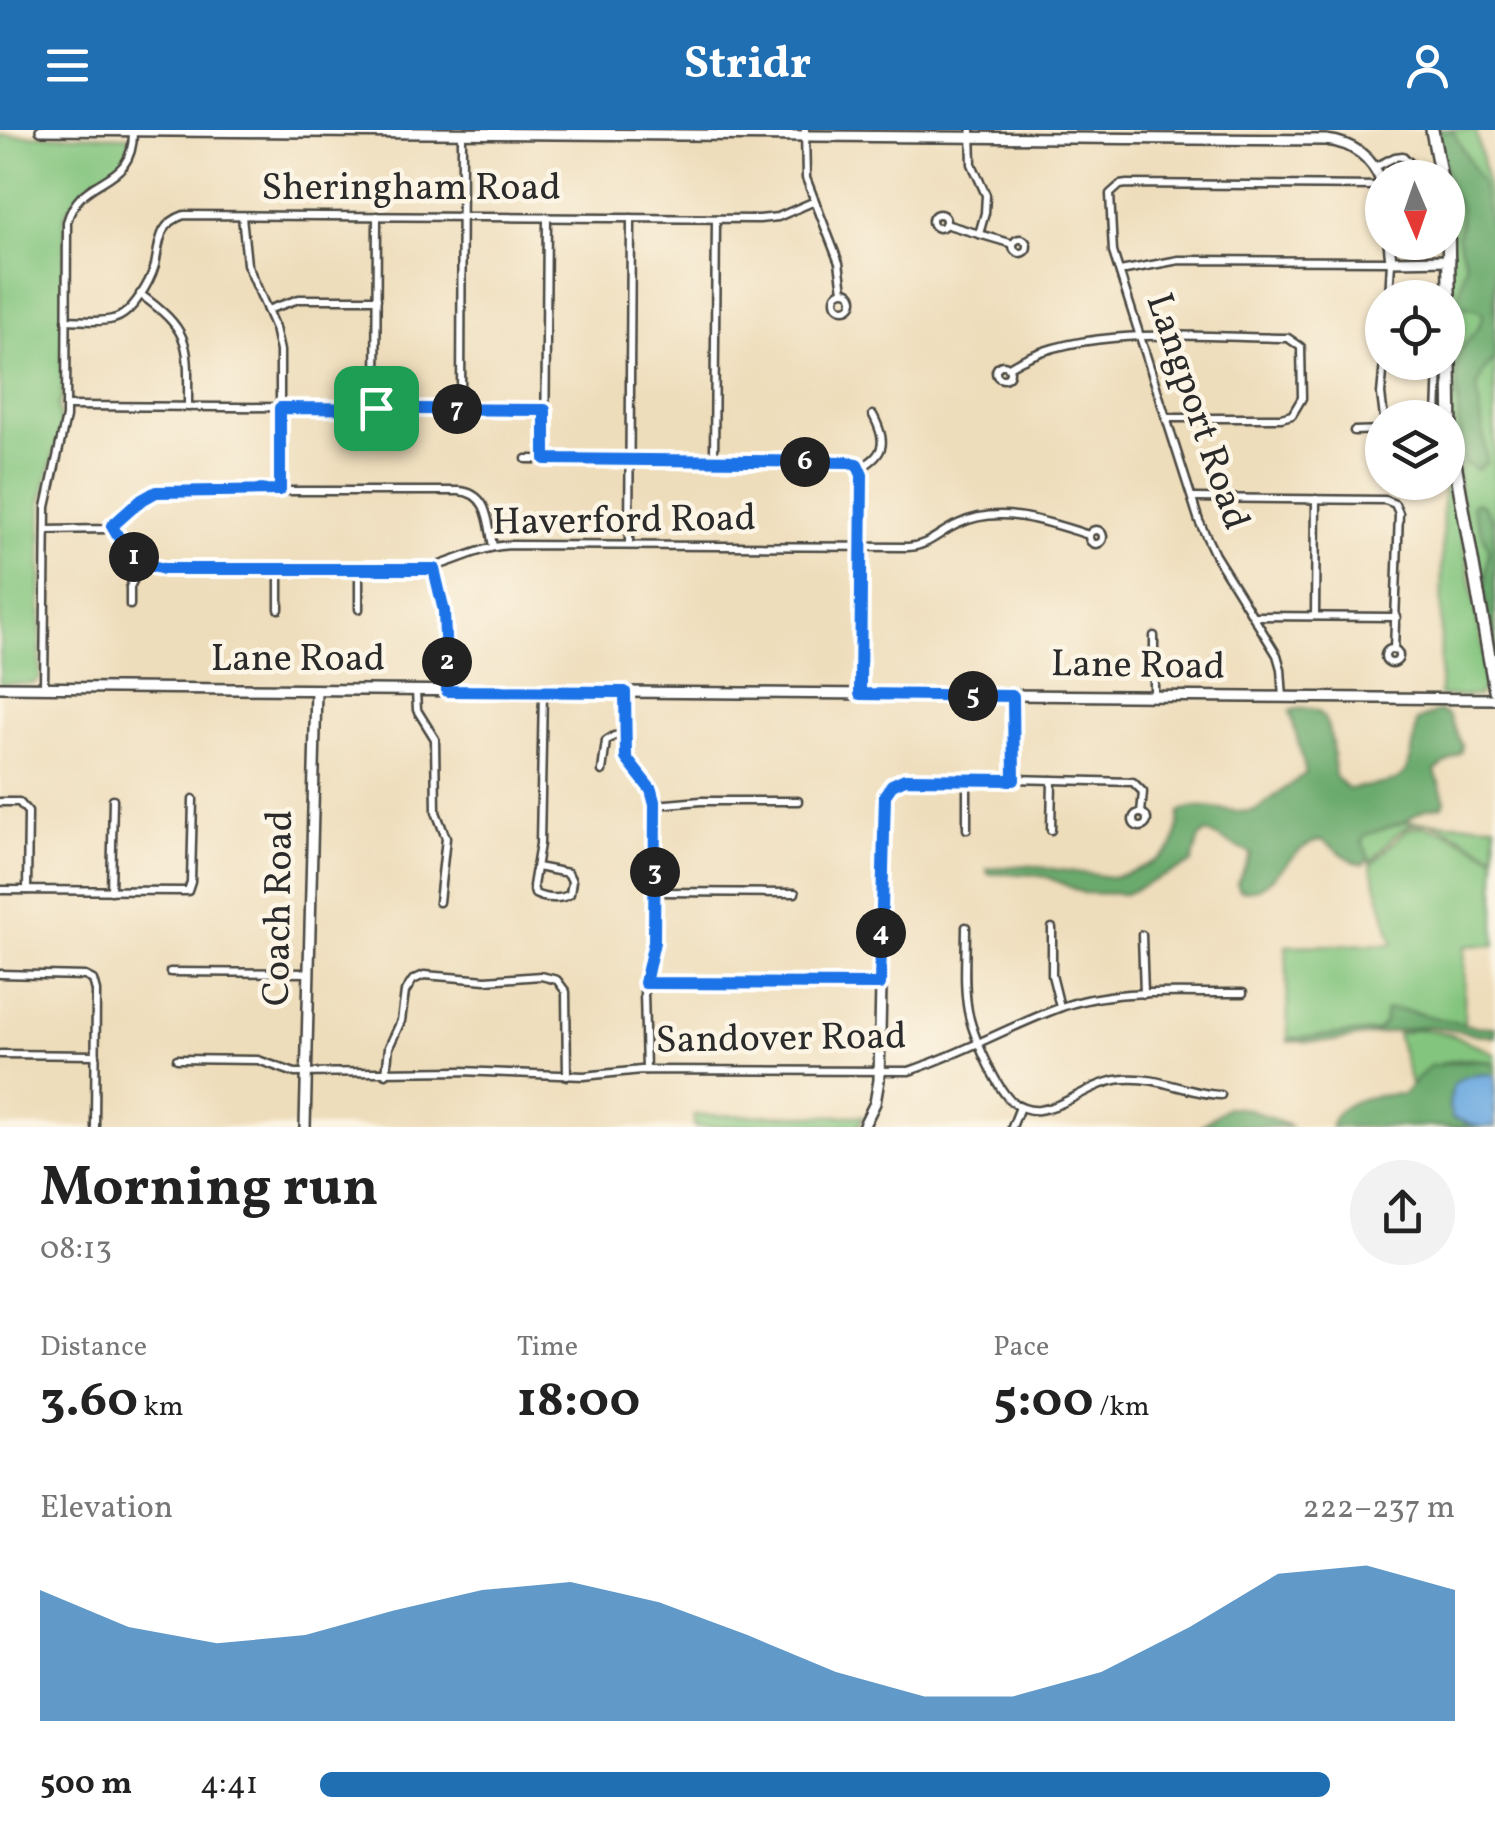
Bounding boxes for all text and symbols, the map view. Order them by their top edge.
text: Stridr [684,34,811,97]
icon: menu [40,38,95,93]
icon: person [1400,38,1455,93]
north arrow [1365,160,1465,260]
map controls [1365,160,1465,500]
street label: Sheringham Road [261,163,561,216]
button: locate [1365,280,1465,380]
street label: Langport Road [1131,287,1261,537]
pin [334,366,419,451]
icon: arrive [349,381,404,436]
pin: 7 [432,384,482,434]
text: 7 [450,389,464,428]
button: layers [1365,400,1465,500]
pin: 6 [780,437,830,487]
text: 6 [797,442,813,481]
street label: Haverford Road [492,493,756,551]
pin: 1 [109,532,159,582]
text: 1 [128,537,140,576]
street label: Lane Road [211,634,385,687]
pin: 2 [422,637,472,687]
street label: Lane Road [1050,639,1226,695]
text: 2 [440,642,454,681]
pin: 5 [948,671,998,721]
text: 5 [966,676,980,715]
street label: Coach Road [252,810,308,1006]
pin: 3 [630,847,680,897]
text: 3 [648,852,662,891]
pin: 4 [856,908,906,958]
text: 4 [873,913,889,952]
street label: Sandover Road [655,1011,907,1069]
text: Morning run [40,1152,379,1228]
button: share [1350,1160,1455,1265]
text: 08:13 [40,1228,112,1272]
text: Distance [40,1328,147,1367]
text: Time [517,1328,578,1367]
text: Pace [993,1328,1049,1367]
text: 3.60 [40,1367,138,1437]
text: 18:00 [517,1367,640,1437]
text: 5:00 [993,1367,1094,1437]
text: km [138,1388,184,1427]
text: /km [1094,1388,1150,1427]
text: Elevation [40,1487,173,1531]
text: 222–237 m [1302,1487,1455,1531]
text: 500 m [40,1763,132,1807]
text: 4:41 [200,1763,258,1807]

